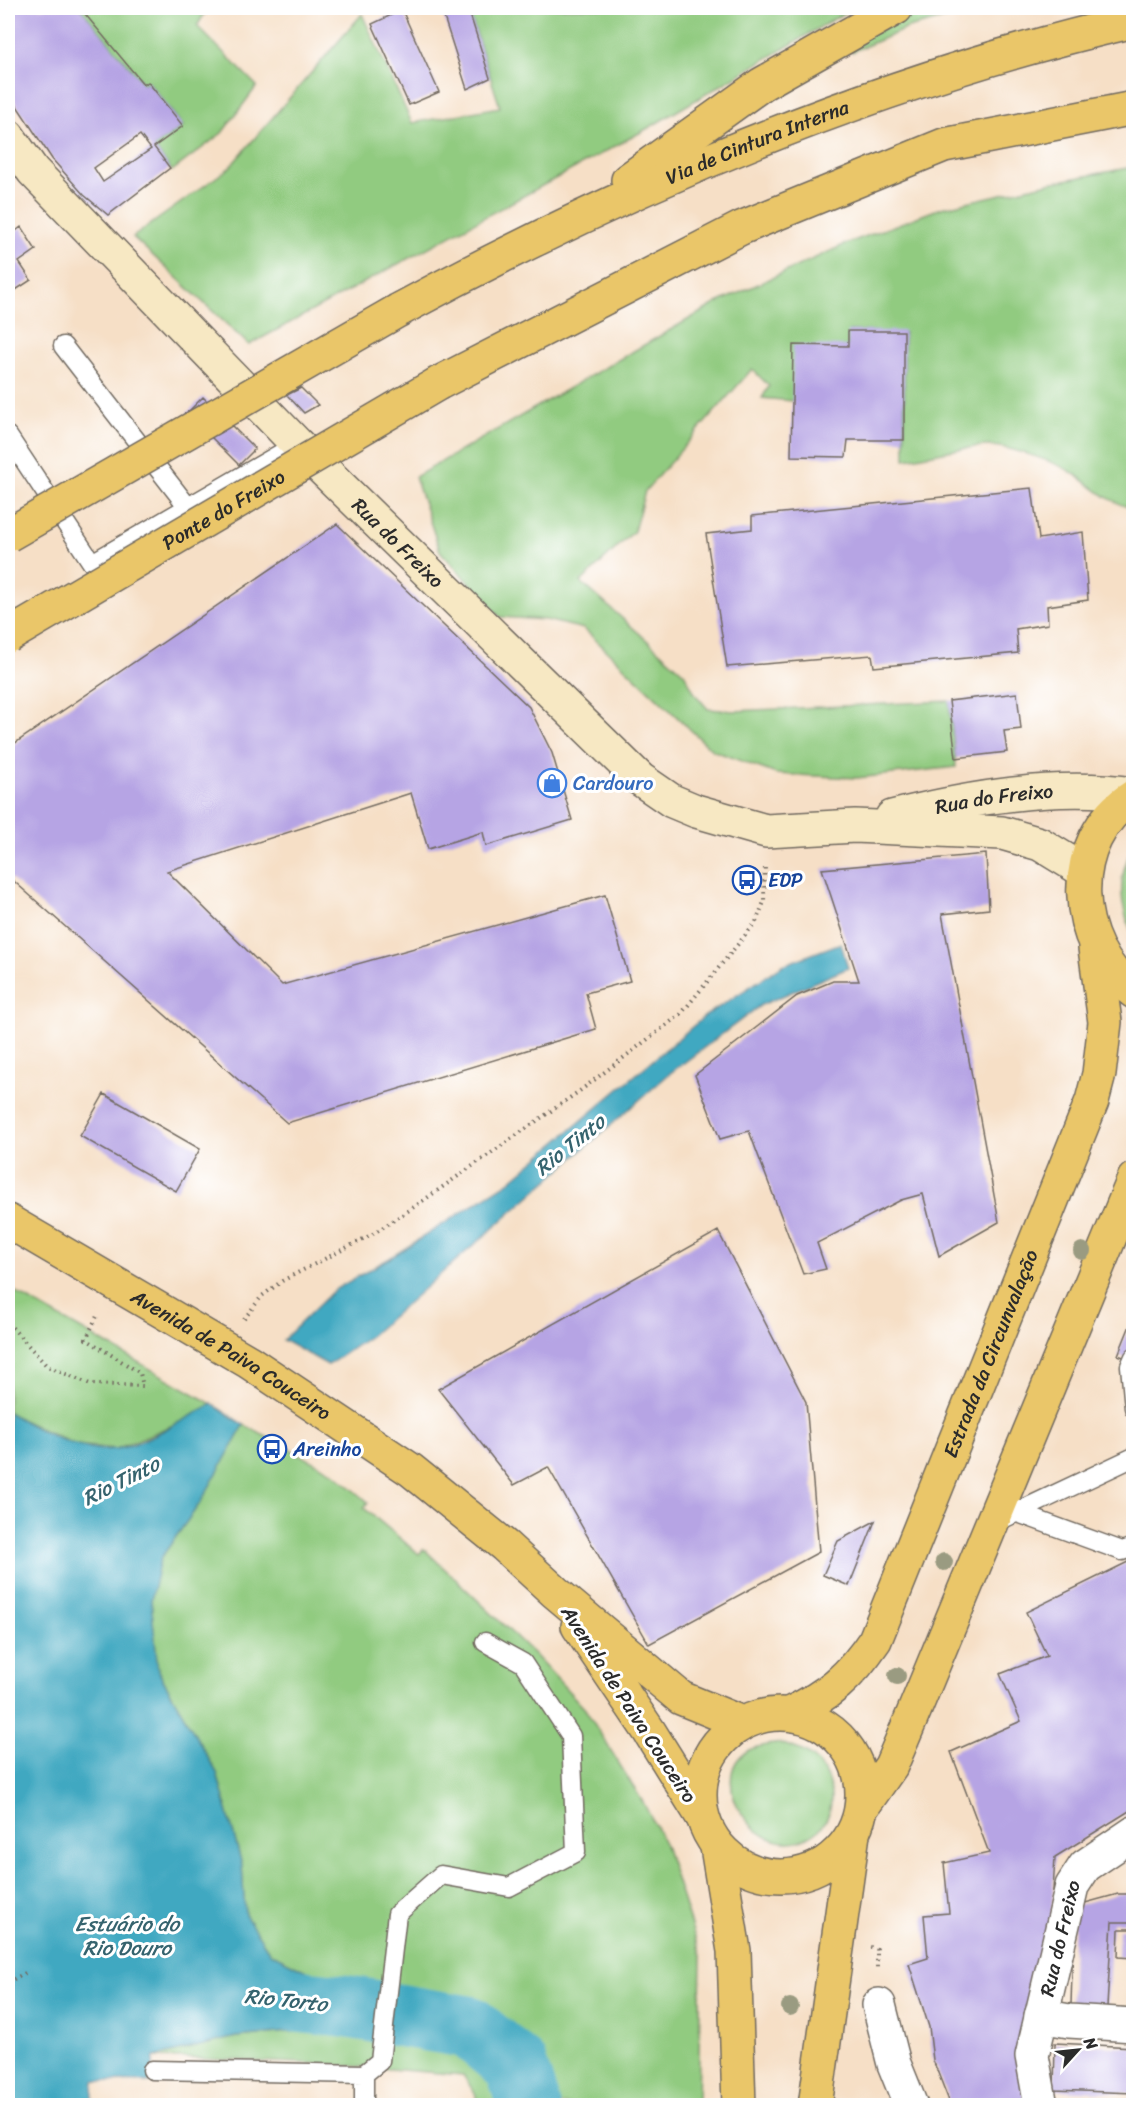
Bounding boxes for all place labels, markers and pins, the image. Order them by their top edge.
place label: Cardouro [573,766,654,801]
shop icon: Cardouro [536,767,568,799]
place label: EDP [768,863,803,898]
bus stop icon: EDP [731,864,763,896]
place label: Areinho [292,1432,361,1467]
bus stop icon: Areinho [256,1433,288,1465]

